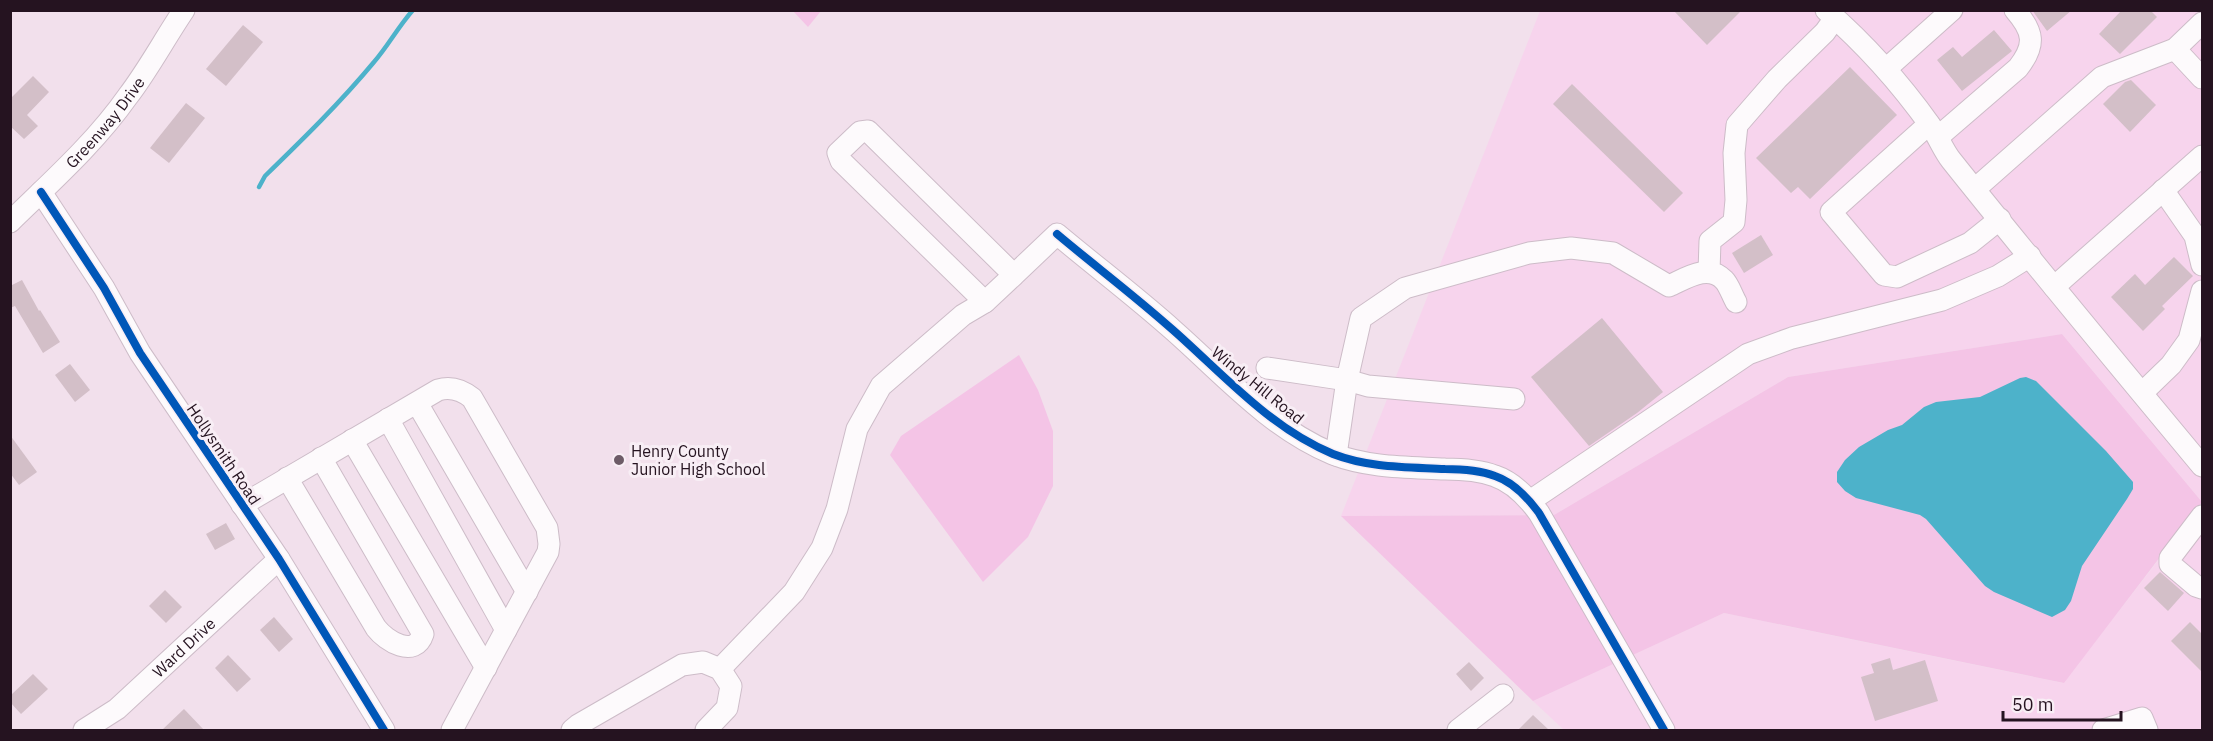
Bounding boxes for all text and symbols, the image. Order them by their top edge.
street label: Greenway Drive [61,73,149,172]
street label: Windy Hill Road [1208,342,1308,428]
street label: Hollysmith Road [183,400,265,508]
place label: Henry County Junior High School [631,441,765,479]
marker: Henry County Junior High School [612,453,626,467]
street label: Ward Drive [148,613,219,681]
scale bar [2003,684,2122,722]
text: 50 m [2012,693,2054,716]

